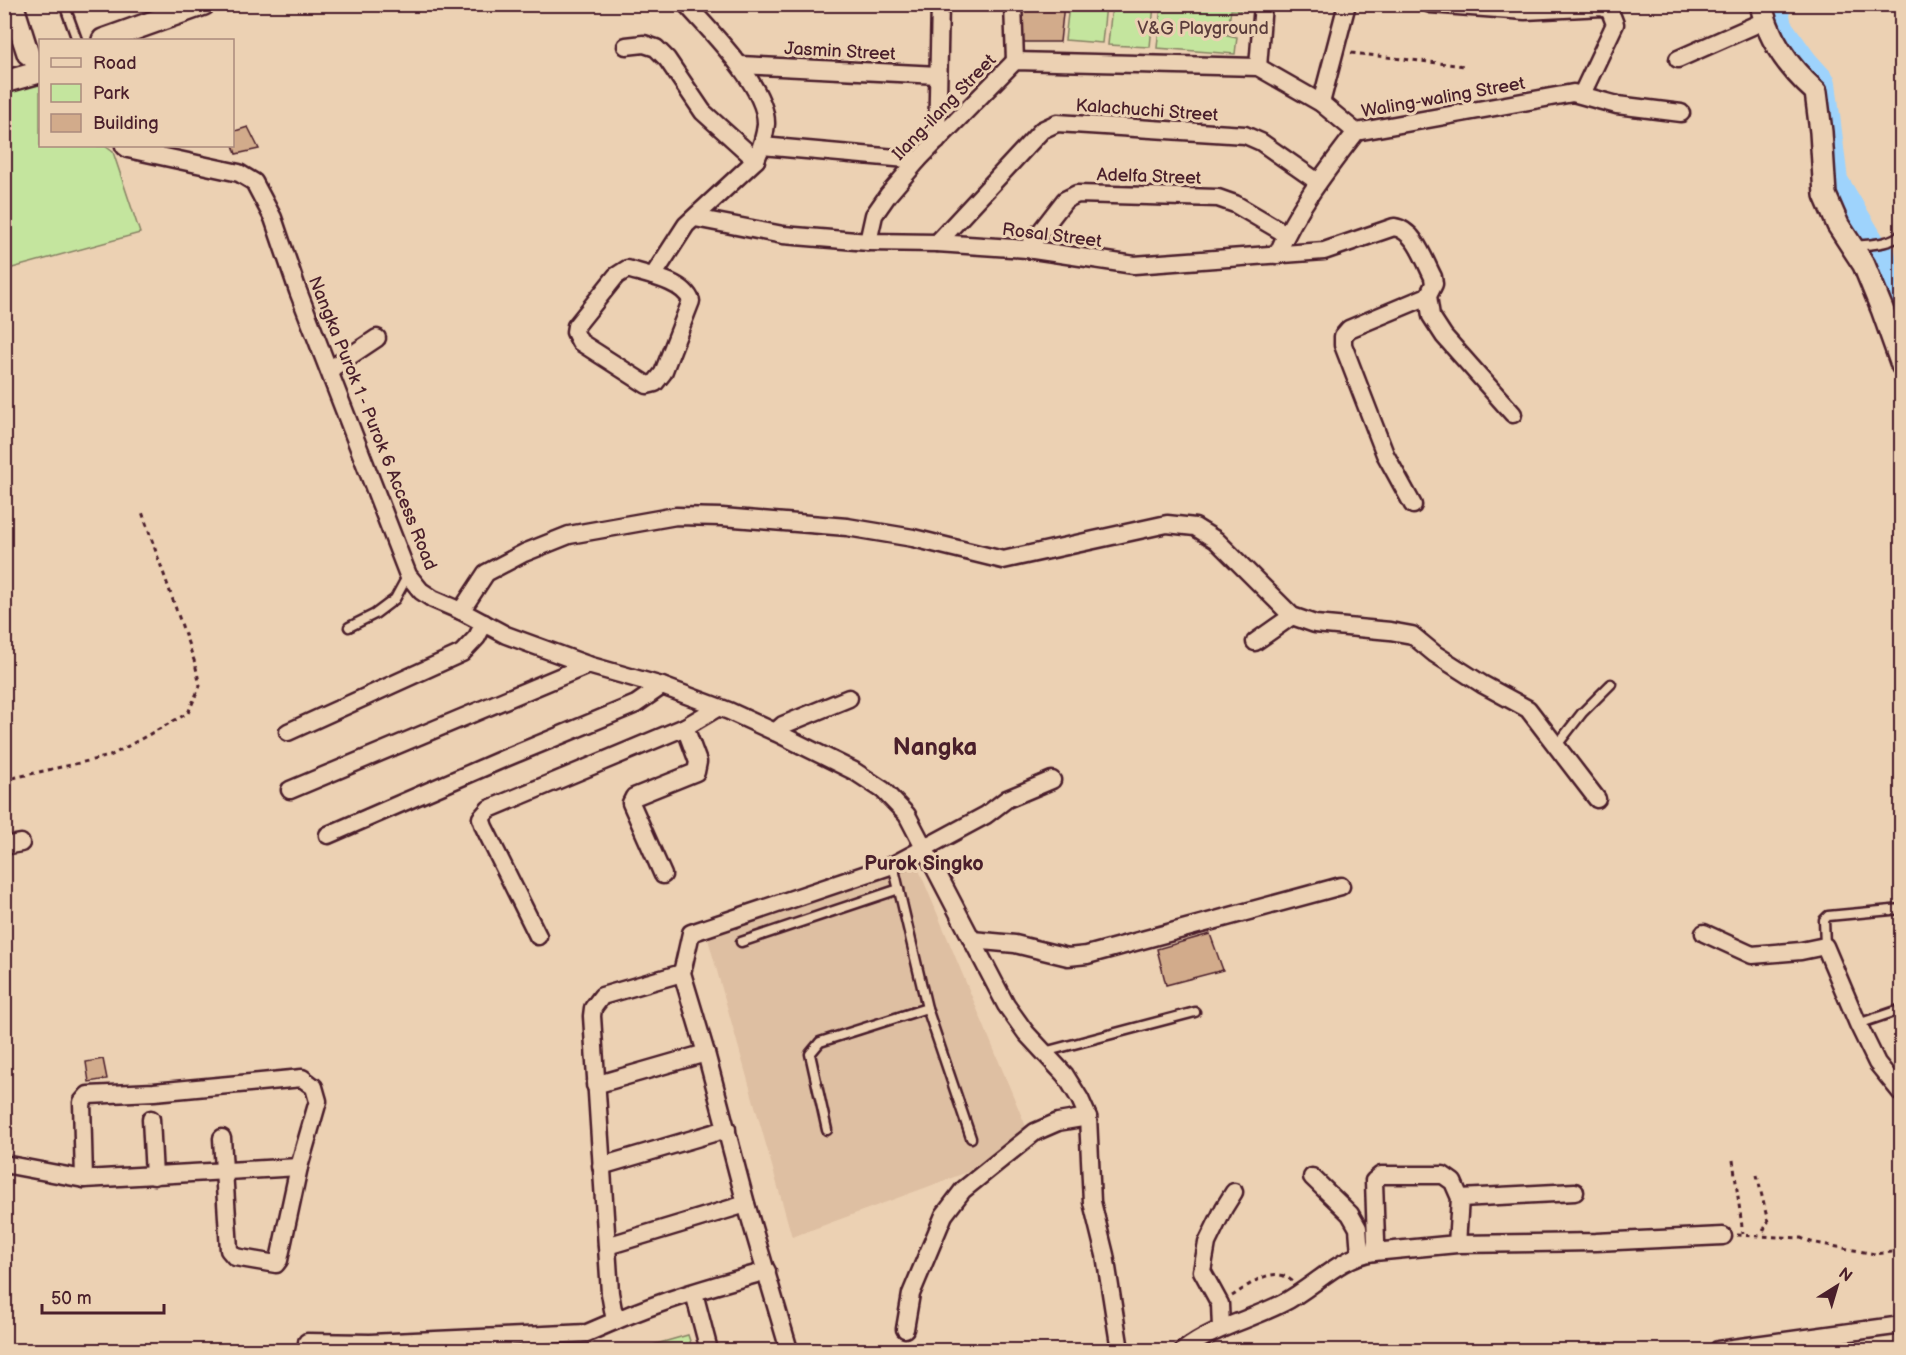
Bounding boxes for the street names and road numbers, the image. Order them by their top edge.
street label: Jasmin Street [784,38,897,65]
street label: Ilang-ilang Street [888,50,1001,165]
street label: Waling-waling Street [1360,73,1527,122]
street label: Kalachuchi Street [1075,95,1219,126]
street label: Adelfa Street [1096,164,1202,189]
street label: Rosal Street [1001,219,1103,252]
street label: Nangka Purok 1 - Purok 6 Access Road [304,273,441,573]

